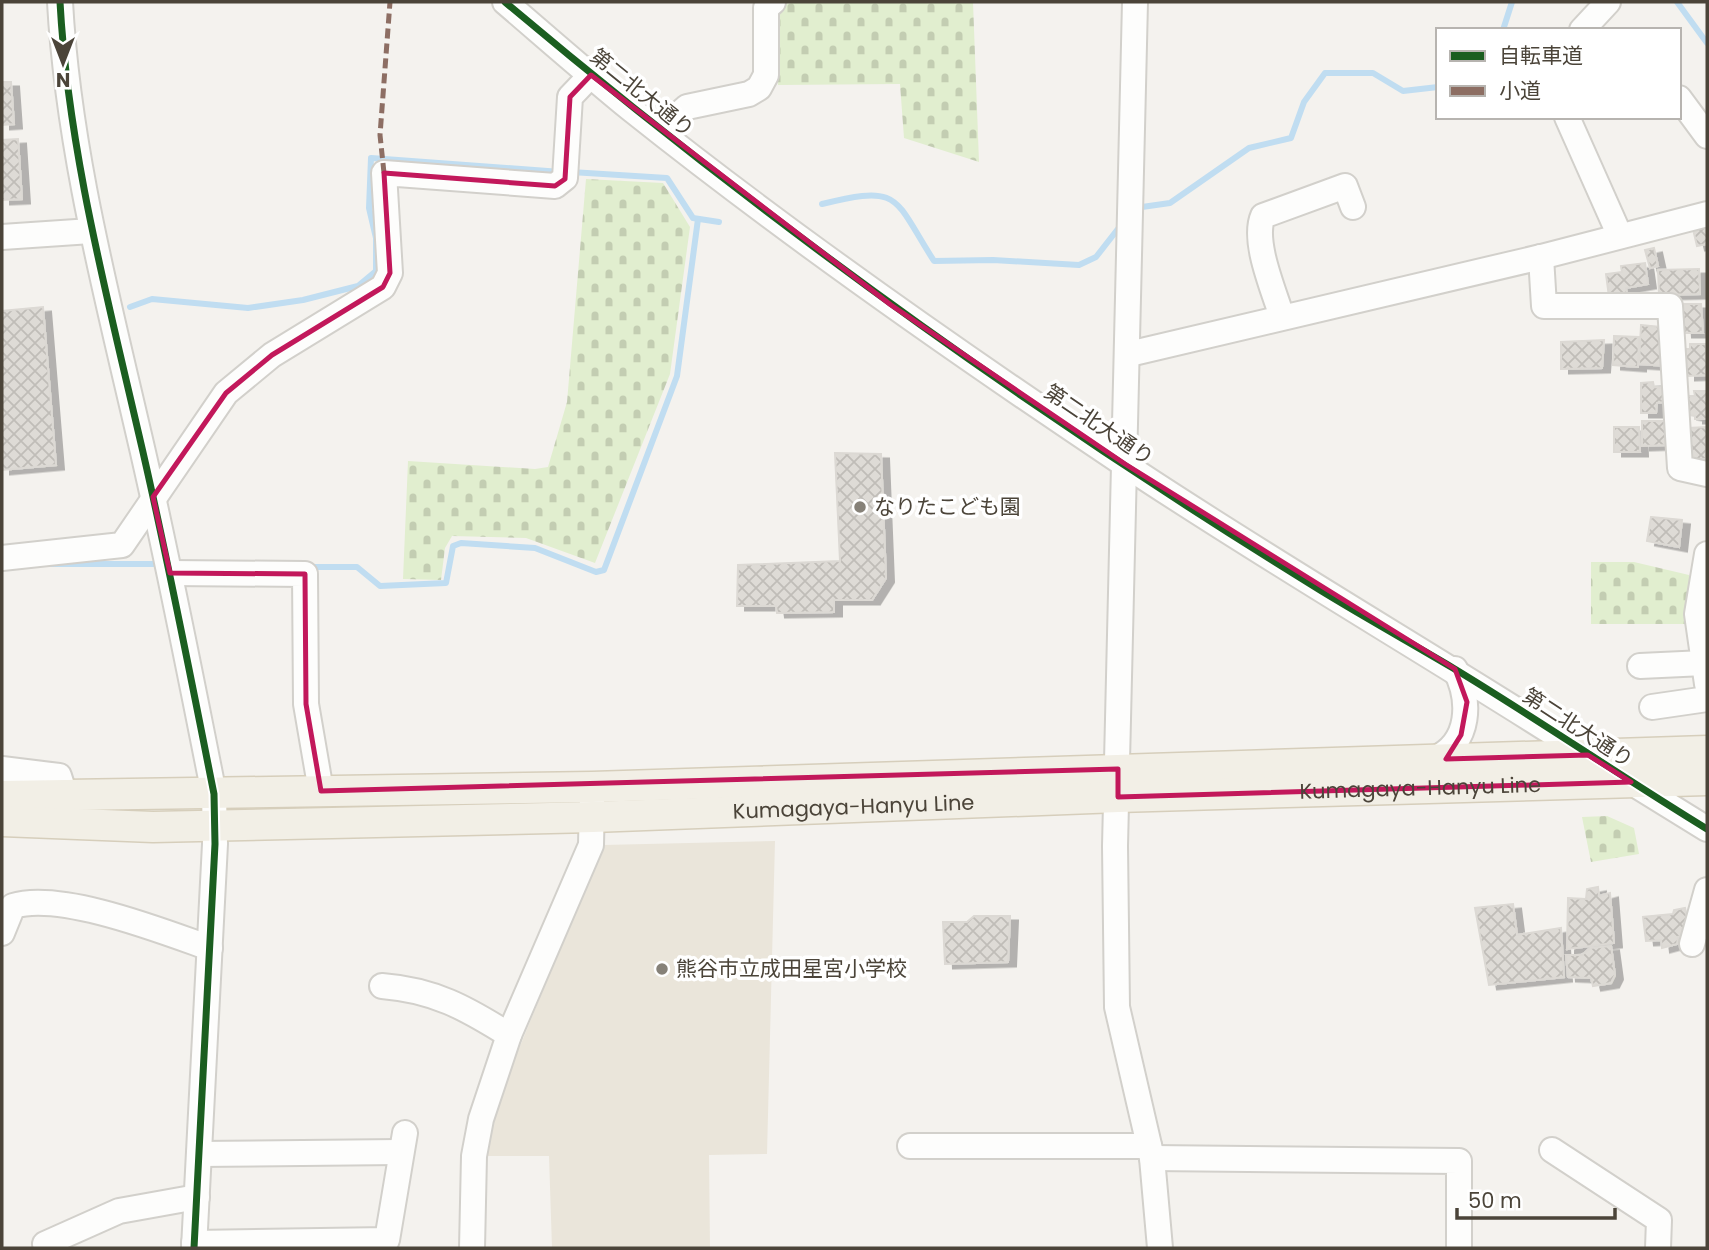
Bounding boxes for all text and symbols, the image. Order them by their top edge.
north arrow [28,28,98,98]
legend [1436,28,1681,119]
text: 自転車道 [1499,41,1583,70]
street label: 第二北大通り [584,42,700,144]
text: N [56,66,70,93]
text: 小道 [1499,76,1541,105]
street label: 第二北大通り [1039,377,1160,472]
place label: なりたこども園 [874,492,1021,521]
marker: なりたこども園 [852,499,868,515]
street label: 第二北大通り [1518,681,1639,774]
street label: Kumagaya-Hanyu Line [1299,770,1541,806]
street label: Kumagaya-Hanyu Line [732,787,975,826]
place label: 熊谷市立成田星宮小学校 [676,954,907,983]
marker: 熊谷市立成田星宮小学校 [654,961,670,977]
scale bar [1457,1176,1614,1220]
text: 50 m [1468,1186,1522,1215]

